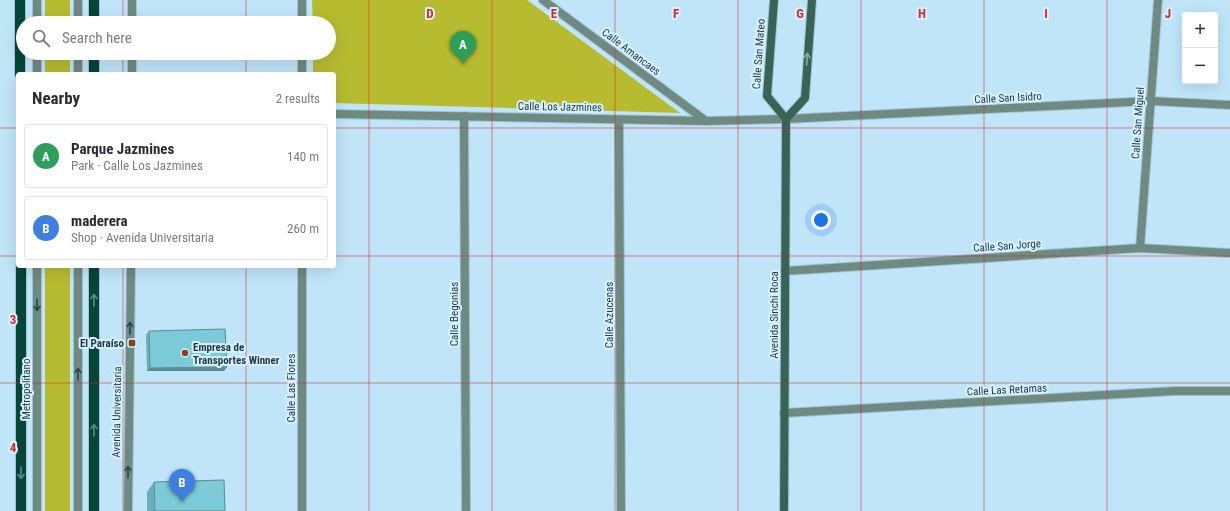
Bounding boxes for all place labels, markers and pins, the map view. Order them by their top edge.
pin: A [450,31,476,64]
place label: El Paraíso [80,337,125,350]
marker: El Paraíso [127,338,137,348]
place label: Empresa de Transportes Winner [193,341,280,367]
marker: Empresa de Transportes Winner [180,348,190,358]
pin: B [169,469,195,502]

